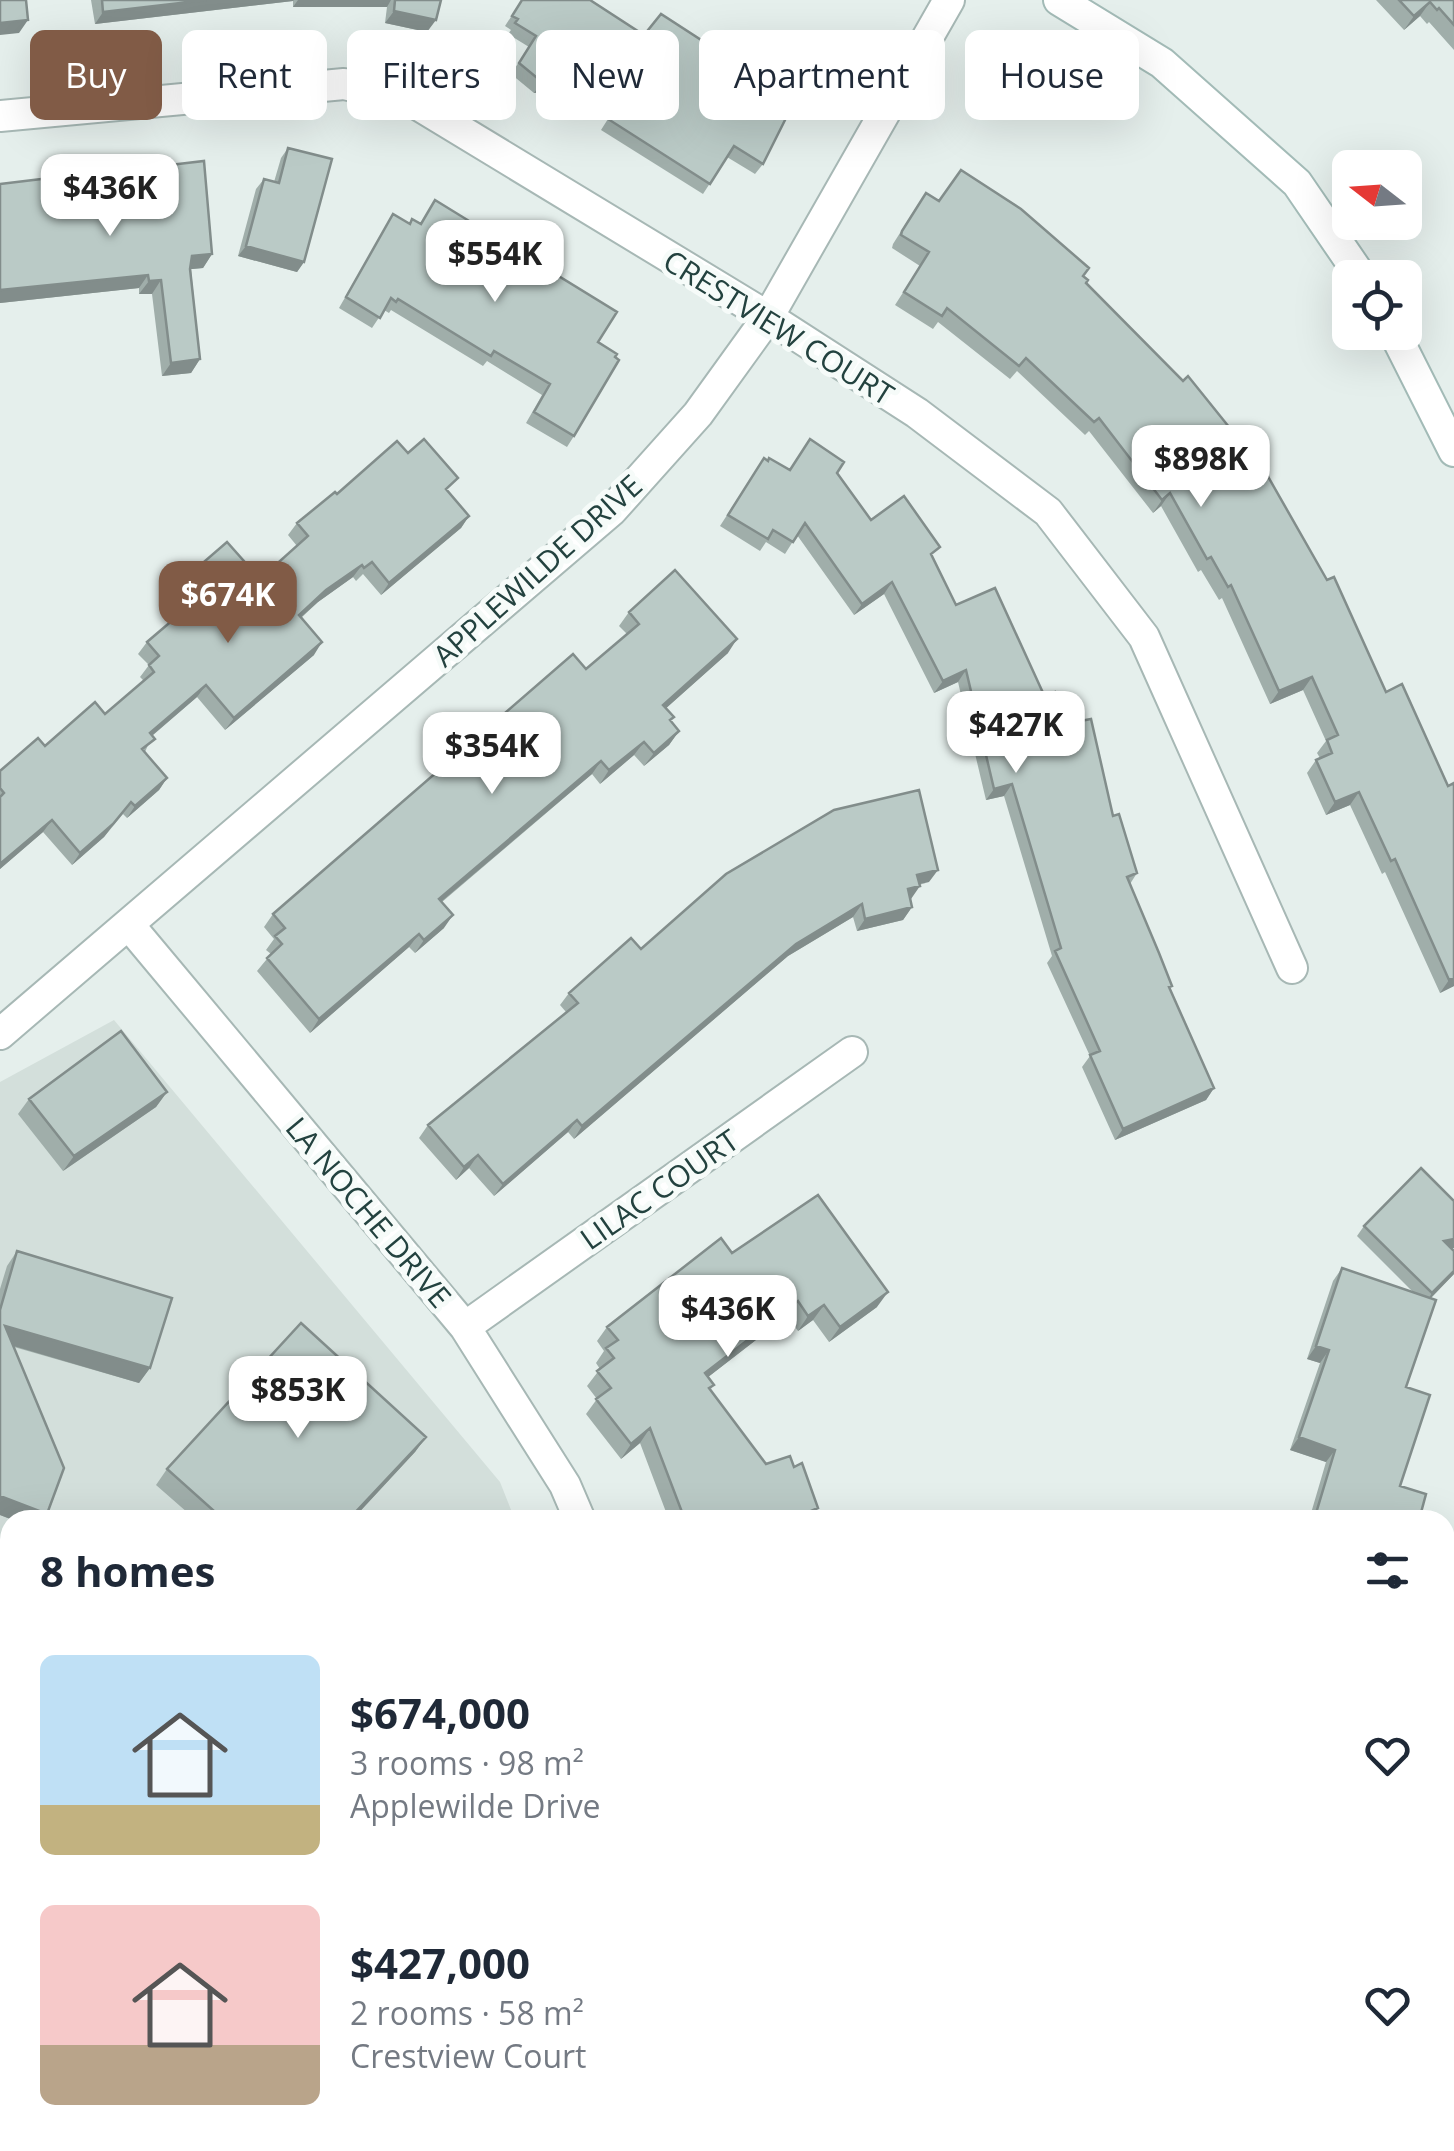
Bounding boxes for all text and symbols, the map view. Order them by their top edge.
chip: Buy [30,30,162,120]
chip: Rent [182,30,327,120]
chip: Filters [347,30,516,120]
chip: New [536,30,679,120]
chip: Apartment [699,30,945,120]
chip: House [965,30,1139,120]
north arrow [1332,150,1422,240]
map controls [1332,150,1422,350]
pin: $436K [40,154,180,239]
text: $436K [63,165,157,208]
pin: $554K [425,220,565,305]
text: $554K [448,231,542,274]
street label: CRESTVIEW COURT [656,240,902,415]
button: locate [1332,260,1422,350]
pin: $898K [1131,425,1271,510]
text: $898K [1154,436,1248,479]
street label: APPLEWILDE DRIVE [423,465,651,675]
pin: $674K [158,561,298,646]
text: $674K [181,572,275,615]
pin: $427K [946,691,1086,776]
text: $427K [969,702,1063,745]
pin: $354K [422,712,562,797]
text: $354K [445,723,539,766]
street label: LA NOCHE DRIVE [277,1108,461,1316]
street label: LILAC COURT [572,1119,747,1259]
pin: $436K [658,1275,798,1360]
text: $436K [681,1286,775,1329]
pin: $853K [228,1356,368,1441]
text: $853K [251,1367,345,1410]
text: 8 homes [40,1542,215,1599]
icon: filters [1360,1543,1415,1598]
text: $674,000 [350,1684,530,1741]
icon: home [120,1695,240,1815]
icon: heart [1360,1728,1415,1783]
text: 3 rooms · 98 m² [350,1741,584,1784]
text: Applewilde Drive [350,1784,601,1827]
text: $427,000 [350,1934,530,1991]
icon: home [120,1945,240,2065]
icon: heart [1360,1978,1415,2033]
text: 2 rooms · 58 m² [350,1991,584,2034]
text: Crestview Court [350,2034,587,2077]

